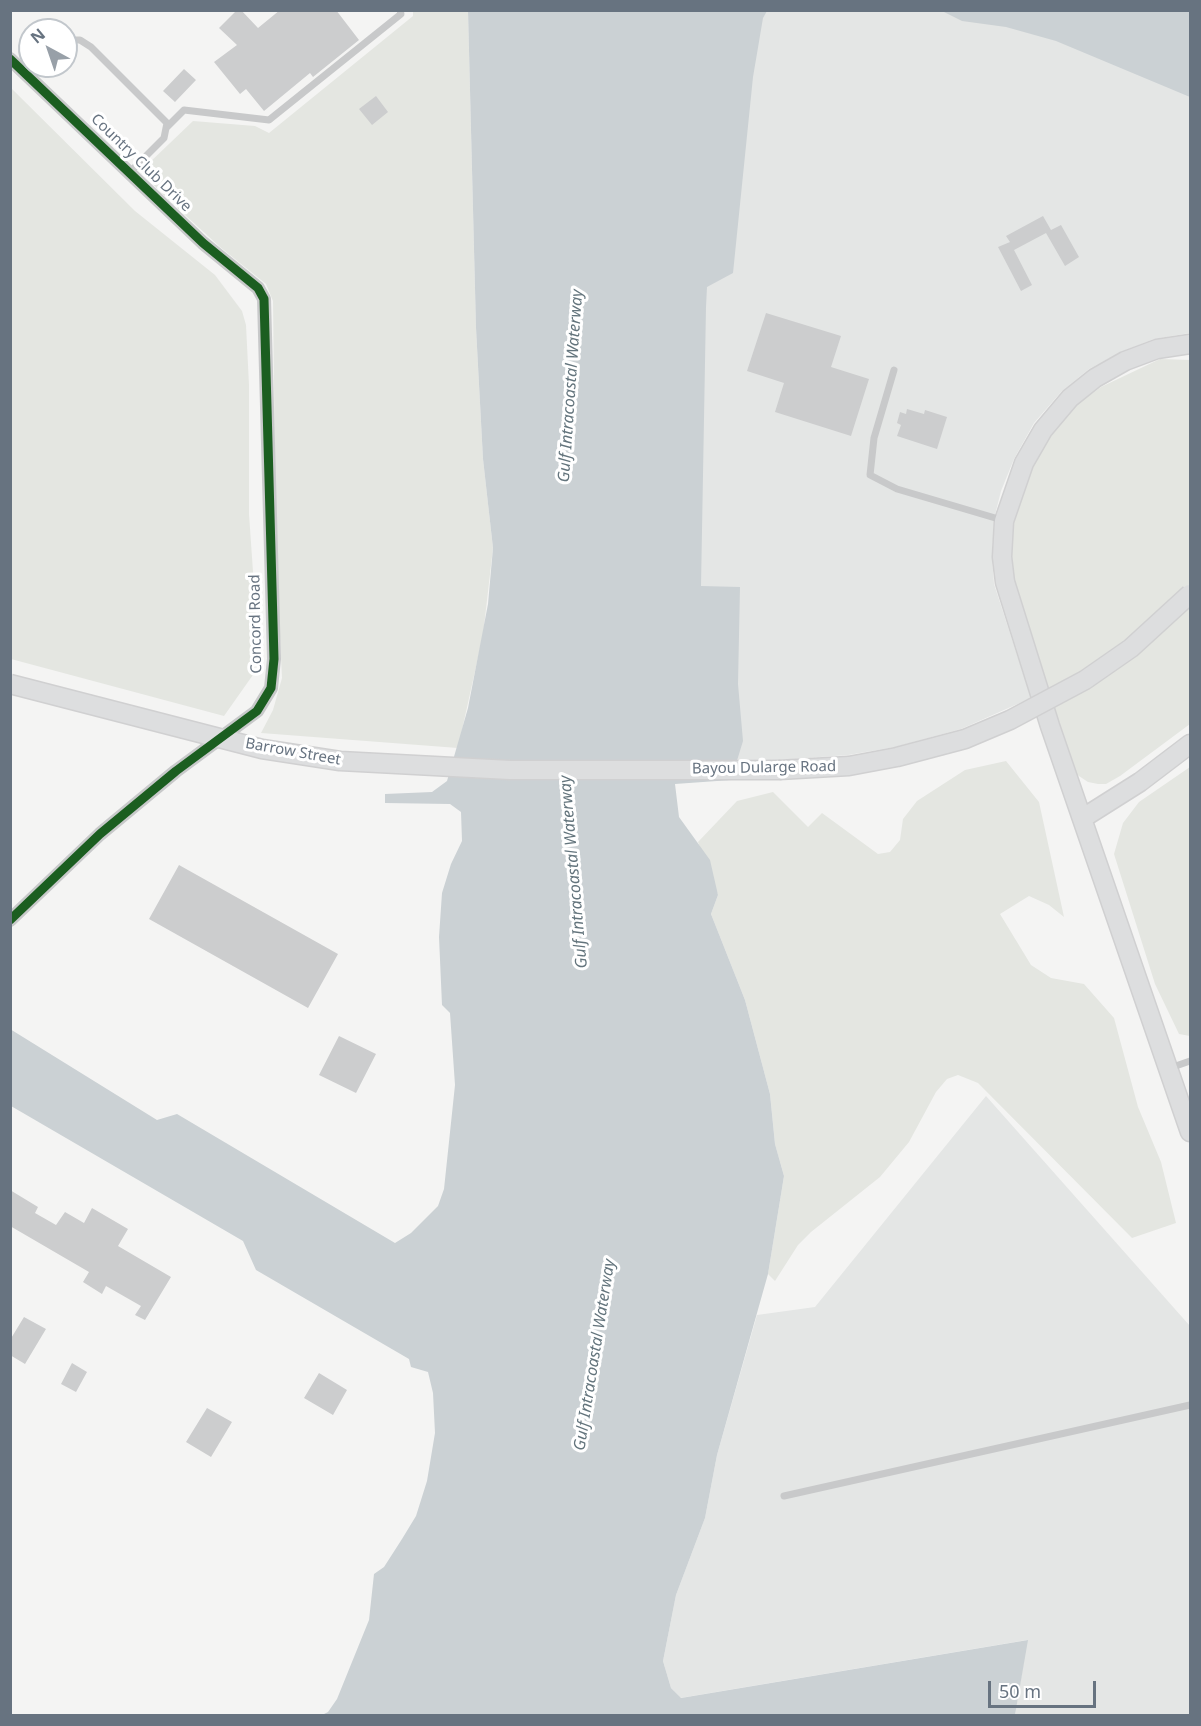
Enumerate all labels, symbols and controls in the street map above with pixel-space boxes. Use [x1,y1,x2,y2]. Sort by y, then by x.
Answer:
north arrow [18,18,78,78]
text: N [26,23,50,48]
street label: Country Club Drive [87,110,195,216]
water label: Gulf Intracoastal Waterway [555,289,587,483]
street label: Concord Road [246,574,266,674]
street label: Barrow Street [244,735,342,769]
street label: Bayou Dularge Road [692,758,836,778]
water label: Gulf Intracoastal Waterway [556,775,592,969]
water label: Gulf Intracoastal Waterway [570,1258,620,1452]
scale bar [991,1669,1099,1707]
text: 50 m [999,1679,1041,1703]

